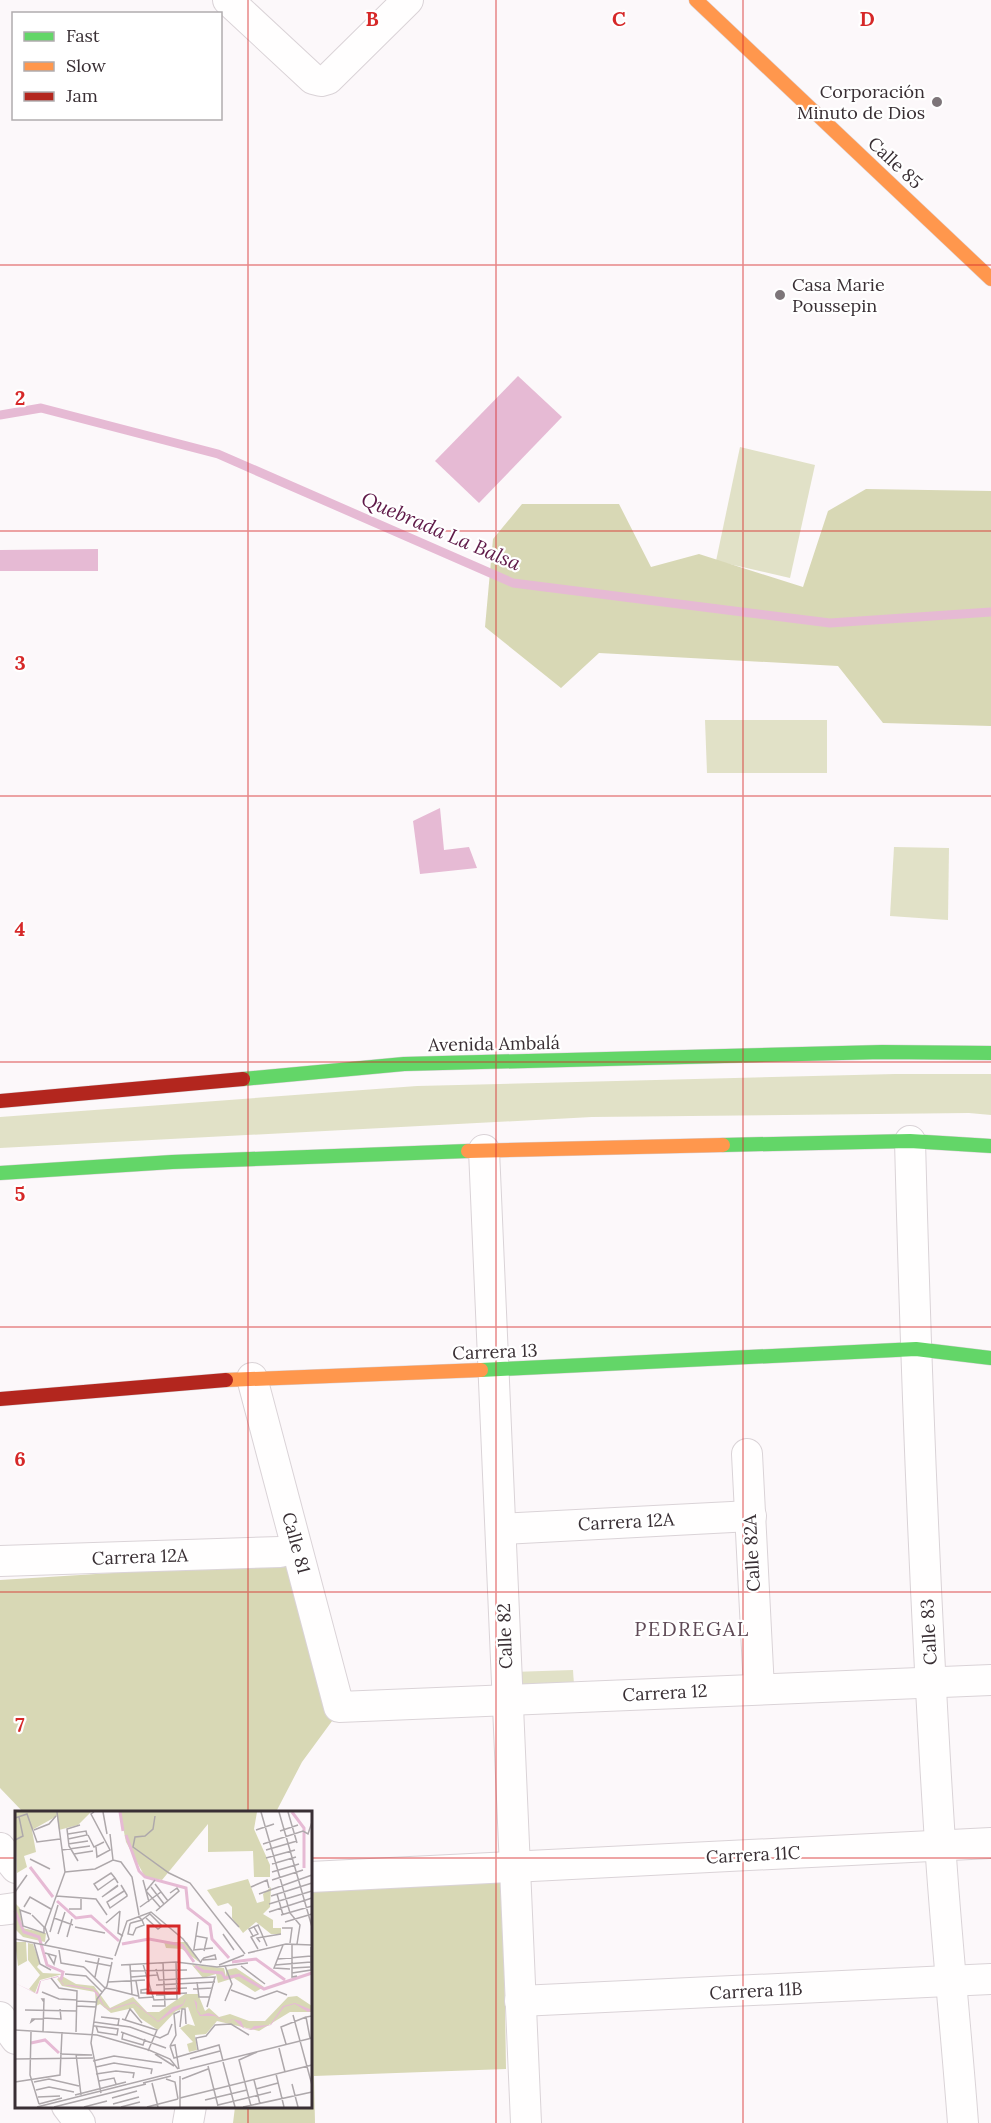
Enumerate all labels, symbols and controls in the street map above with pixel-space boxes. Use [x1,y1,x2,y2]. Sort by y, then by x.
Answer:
text: B [365,6,379,31]
text: C [612,6,626,31]
text: D [859,6,875,31]
legend [12,12,222,120]
text: Fast [66,24,100,47]
text: Slow [66,54,106,77]
place label: Corporación Minuto de Dios [797,80,925,124]
text: Jam [65,84,98,107]
marker: Corporación Minuto de Dios [930,95,944,109]
street label: Calle 85 [863,132,927,194]
place label: Casa Marie Poussepin [792,273,885,317]
marker: Casa Marie Poussepin [773,288,787,302]
text: 2 [15,385,25,410]
water label: Quebrada La Balsa [358,486,525,575]
text: 3 [14,650,26,675]
text: 4 [15,916,26,941]
street label: Avenida Ambalá [427,1031,560,1056]
text: 5 [15,1181,26,1206]
street label: Carrera 13 [452,1339,538,1364]
text: 6 [14,1446,26,1471]
street label: Carrera 12A [577,1507,675,1536]
street label: Calle 81 [277,1510,316,1576]
street label: Calle 82A [738,1513,765,1592]
street label: Carrera 12A [91,1543,189,1570]
street label: Calle 83 [915,1598,942,1666]
street label: Calle 82 [492,1603,517,1669]
district label: PEDREGAL [634,1616,750,1641]
street label: Carrera 12 [622,1679,708,1706]
text: 7 [15,1712,25,1737]
inset map [15,1811,312,2108]
street label: Carrera 11C [705,1841,801,1868]
street label: Carrera 11B [709,1977,803,2004]

